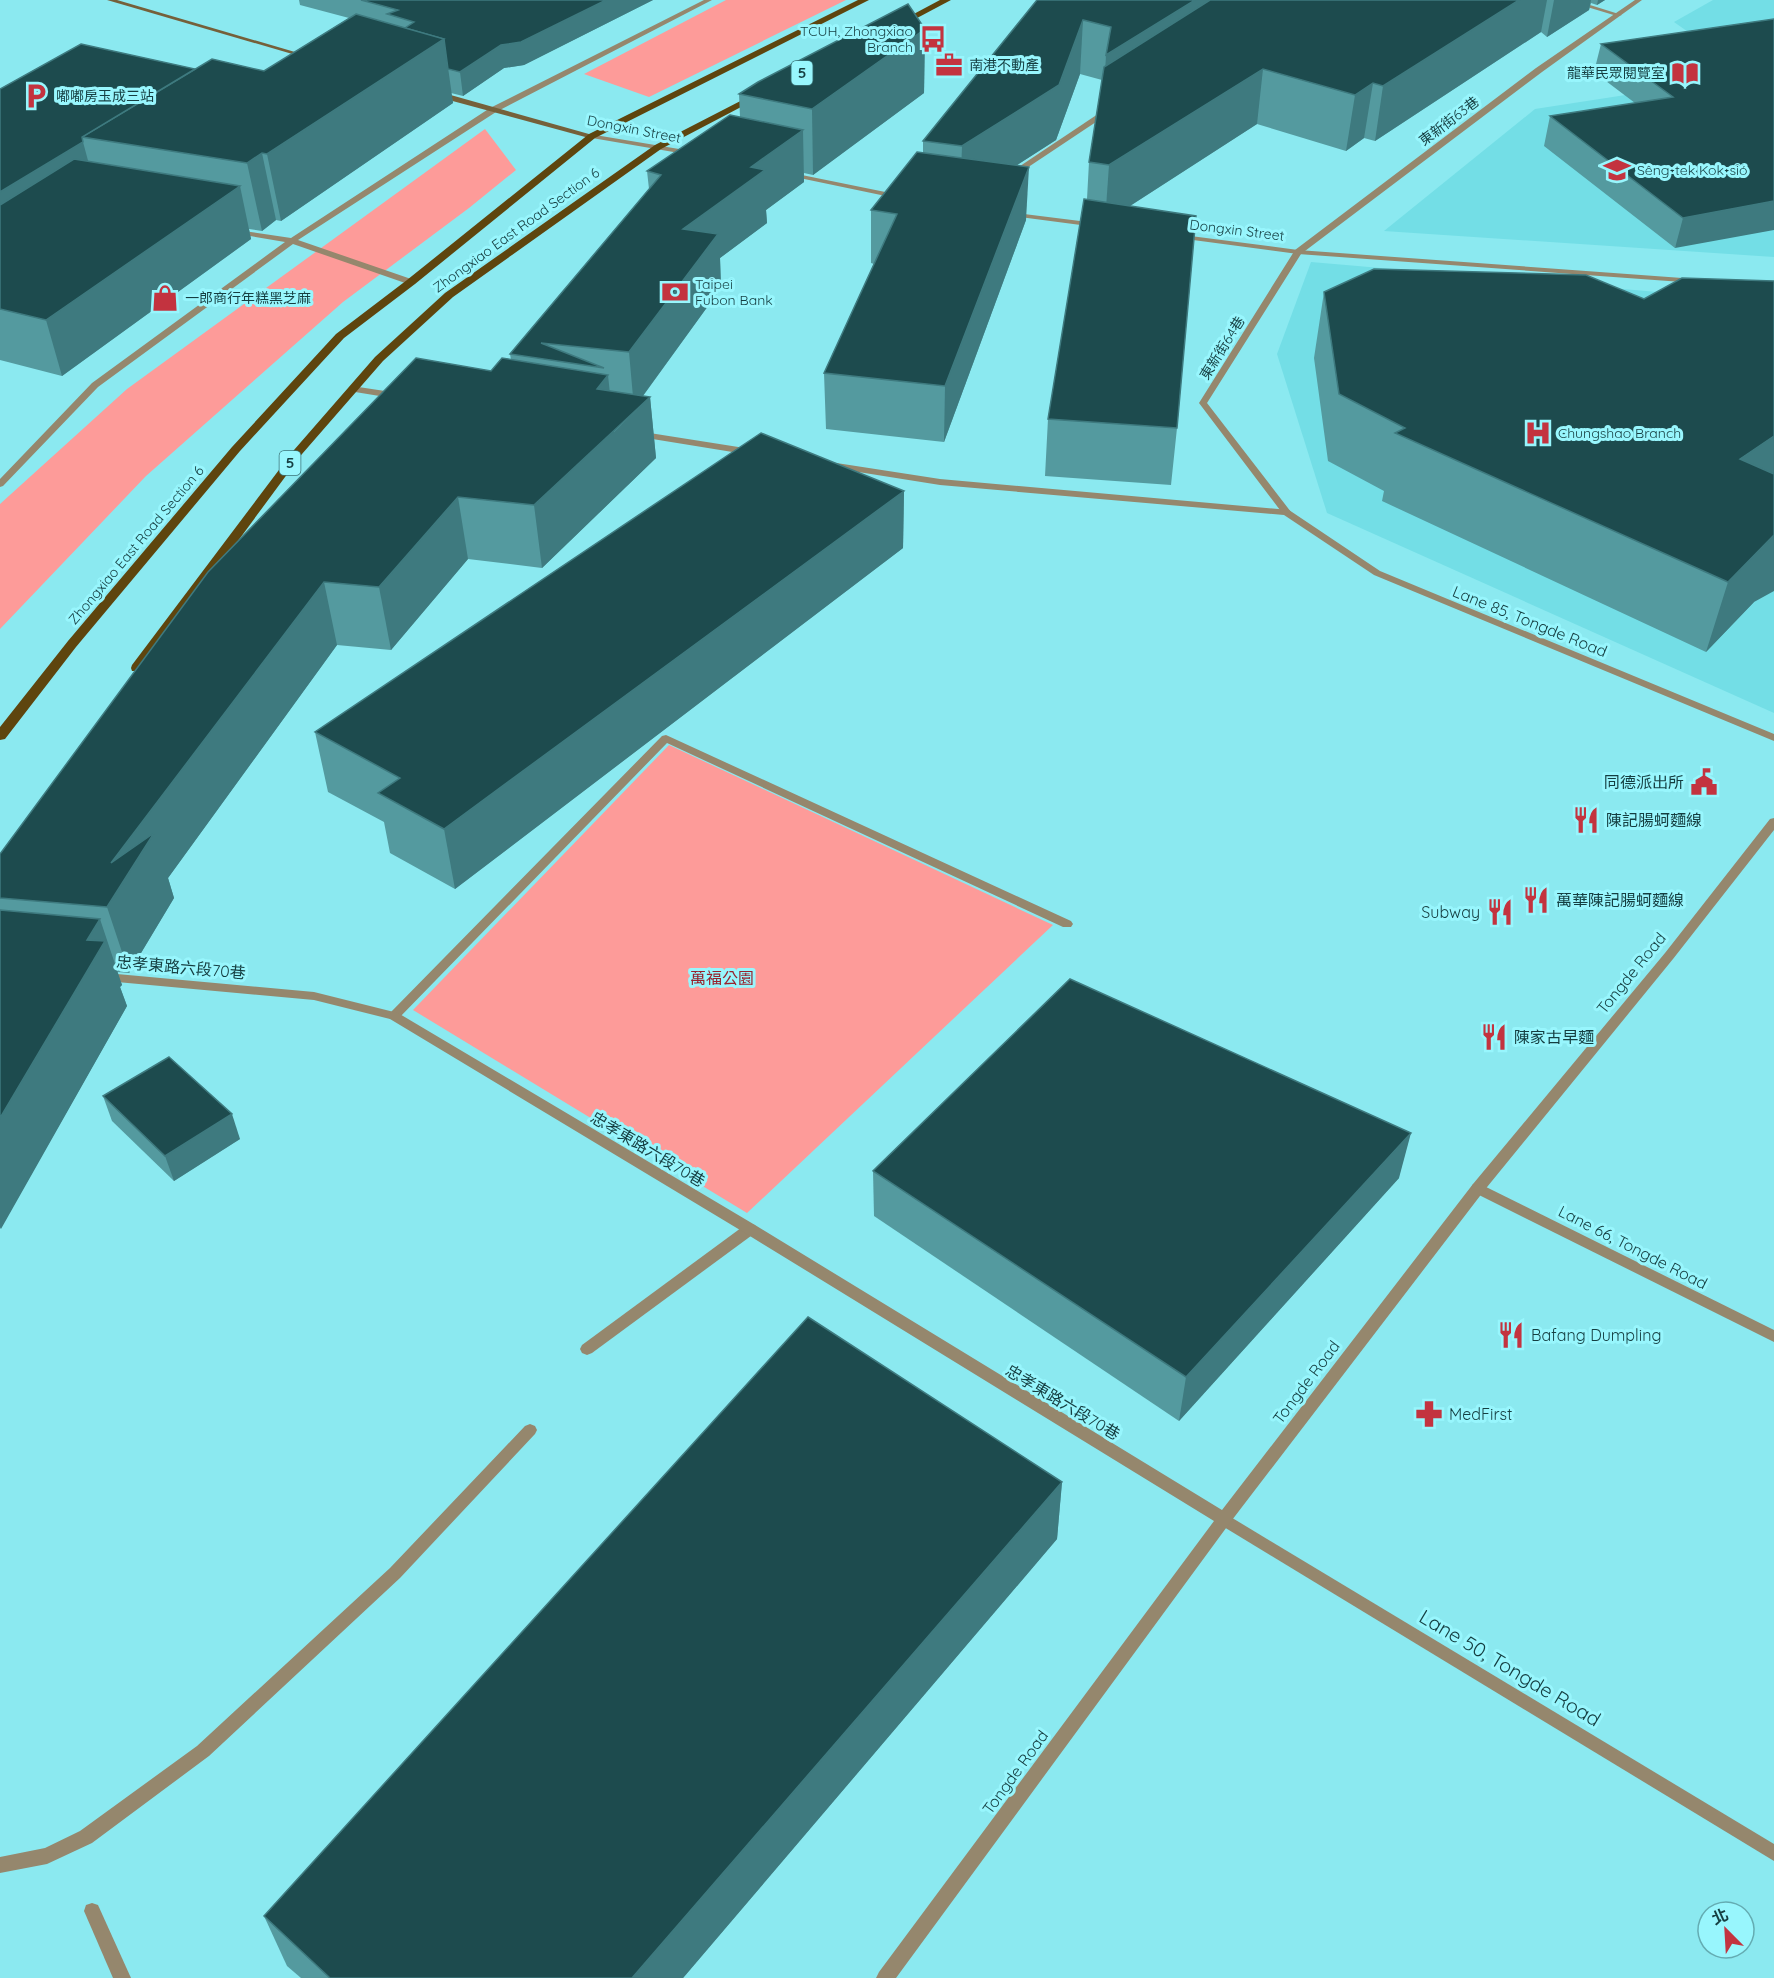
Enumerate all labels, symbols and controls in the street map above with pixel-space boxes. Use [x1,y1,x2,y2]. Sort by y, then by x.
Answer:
place label: TCUH, Zhongxiao Branch [800,22,913,56]
bus stop icon: TCUH, Zhongxiao Branch [918,24,948,54]
office icon: 南港不動產 [934,50,964,80]
place label: 南港不動產 [969,56,1039,74]
library icon: 龍華民眾閱覽室 [1670,58,1700,88]
road number: 5 [792,61,812,85]
place label: 龍華民眾閱覽室 [1567,64,1665,82]
parking icon: 嘟嘟房玉成三站 [21,81,51,111]
place label: 嘟嘟房玉成三站 [56,87,154,105]
street label: 東新街63巷 [1415,92,1483,150]
street label: Dongxin Street [585,111,683,147]
school or university icon: Sêng-tek Kok-sió [1602,155,1632,185]
place label: Sêng-tek Kok-sió [1637,161,1748,179]
street label: Zhongxiao East Road Section 6 [429,163,603,297]
street label: Dongxin Street [1189,215,1286,245]
place label: Taipei Fubon Bank [695,275,773,309]
bank icon: Taipei Fubon Bank [660,277,690,307]
shop icon: 一郎商行年糕黑芝麻 [150,283,180,313]
place label: 一郎商行年糕黑芝麻 [185,289,311,307]
street label: 東新街64巷 [1196,313,1248,383]
hospital icon: Chungshao Branch [1523,418,1553,448]
place label: Chungshao Branch [1558,424,1681,442]
road number: 5 [280,451,300,475]
street label: Zhongxiao East Road Section 6 [64,462,208,628]
street label: Lane 85, Tongde Road [1450,581,1610,661]
public building icon: 同德派出所 [1689,767,1719,797]
place label: 同德派出所 [1604,772,1684,792]
restaurant icon: 陳記腸蚵麵線 [1571,805,1601,835]
place label: 陳記腸蚵麵線 [1606,810,1702,830]
restaurant icon: 萬華陳記腸蚵麵線 [1521,885,1551,915]
place label: 萬華陳記腸蚵麵線 [1556,890,1684,910]
restaurant icon: Subway [1485,897,1515,927]
place label: Subway [1421,902,1480,922]
street label: Tongde Road [1592,928,1670,1018]
street label: 忠孝東路六段70巷 [116,951,246,983]
park label: 萬福公園 [690,968,754,988]
restaurant icon: 陳家古早麵 [1479,1022,1509,1052]
place label: 陳家古早麵 [1514,1027,1594,1047]
street label: 忠孝東路六段70巷 [587,1107,709,1191]
street label: Lane 66, Tongde Road [1555,1201,1711,1293]
restaurant icon: Bafang Dumpling [1496,1320,1526,1350]
place label: Bafang Dumpling [1531,1325,1661,1345]
street label: Tongde Road [1268,1336,1344,1428]
street label: 忠孝東路六段70巷 [1002,1360,1124,1444]
pharmacy icon: MedFirst [1414,1399,1444,1429]
place label: MedFirst [1449,1404,1513,1424]
street label: Lane 50, Tongde Road [1415,1604,1605,1732]
street label: Tongde Road [978,1726,1052,1818]
north arrow [1696,1900,1756,1960]
text: 北 [1709,1904,1731,1929]

